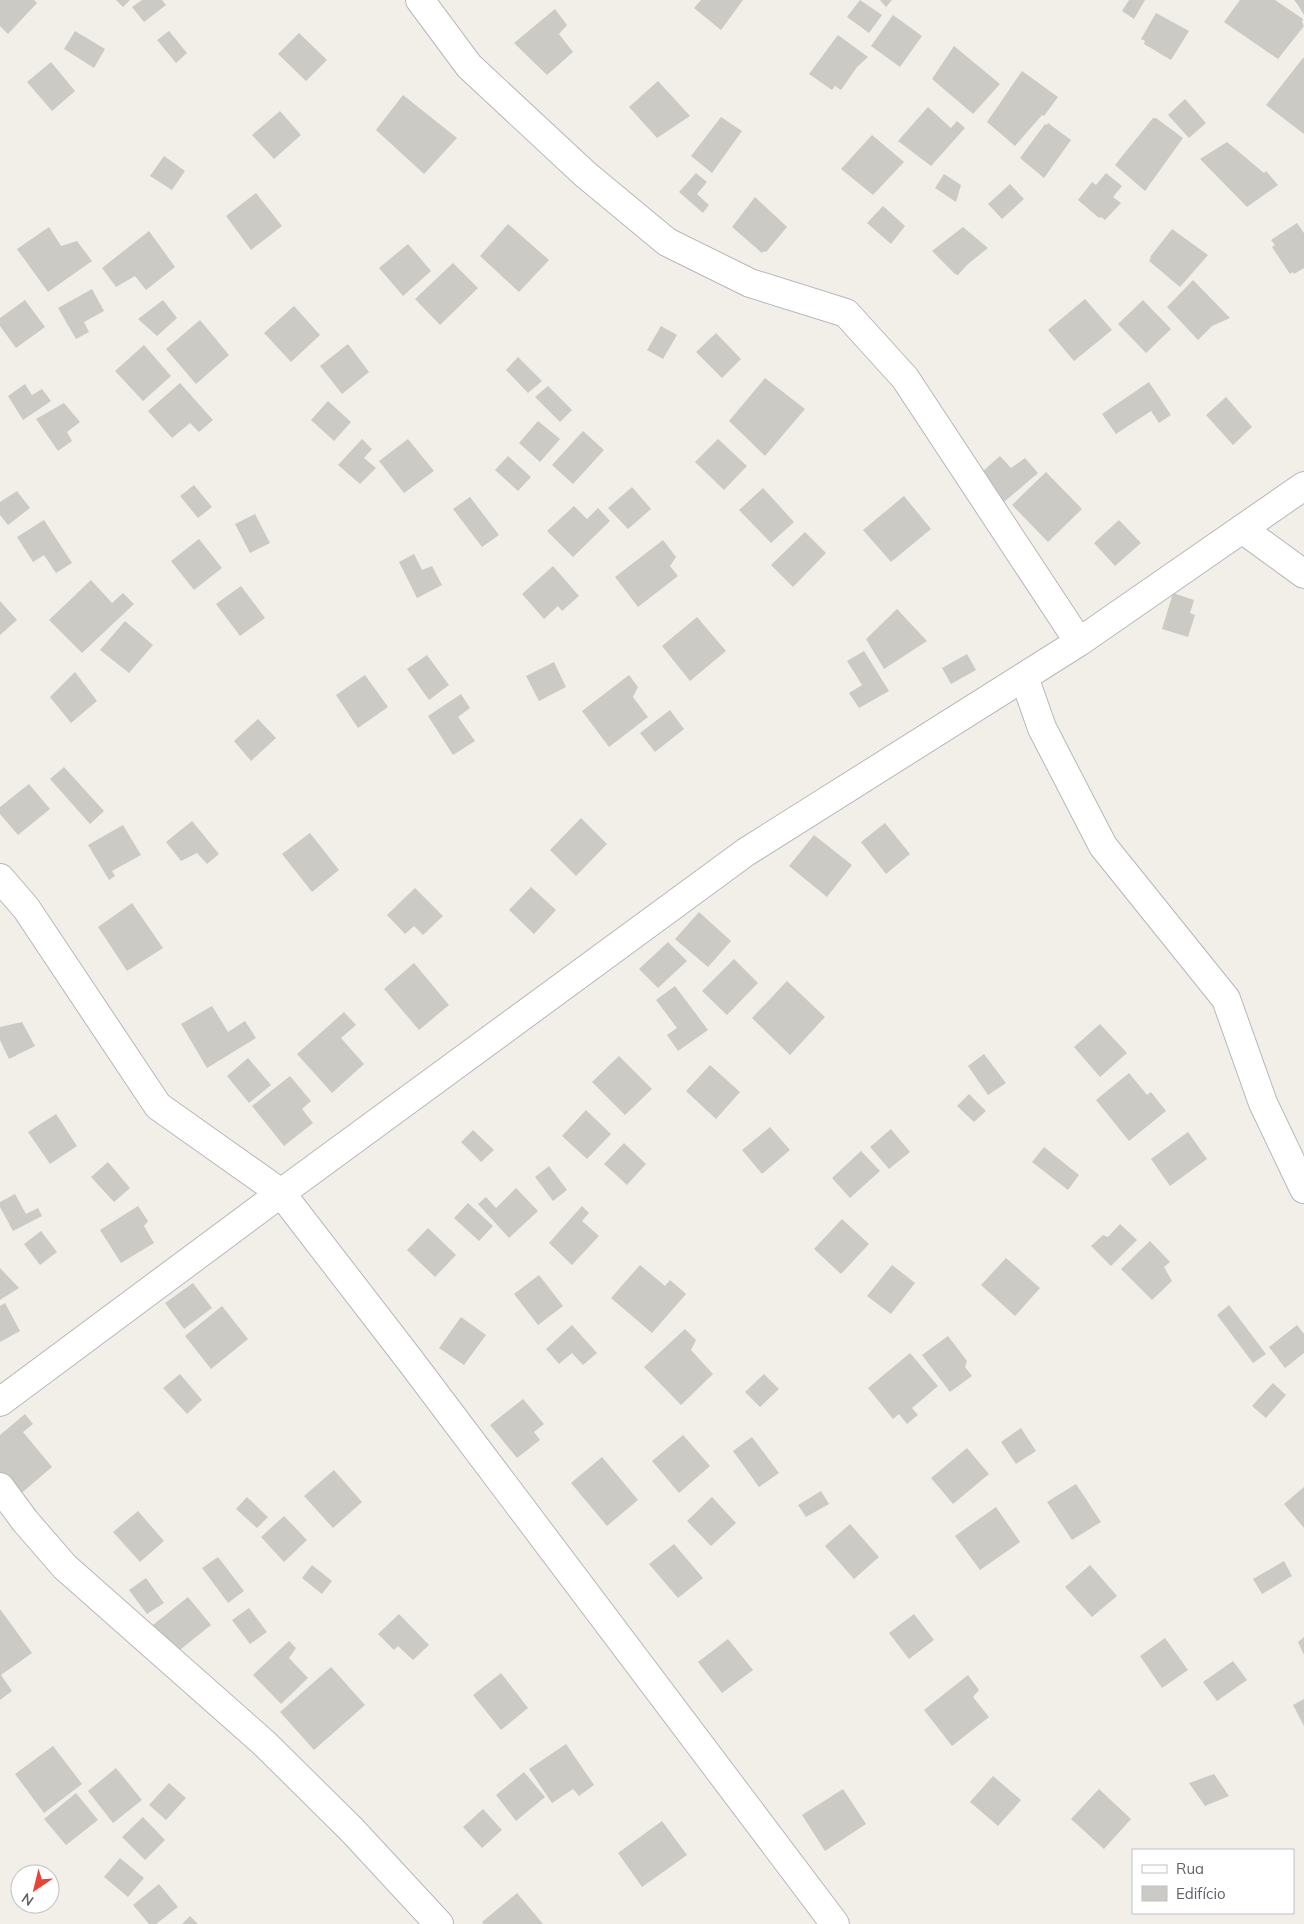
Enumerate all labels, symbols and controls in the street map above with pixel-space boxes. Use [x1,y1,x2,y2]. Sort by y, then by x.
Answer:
legend [1132,1849,1294,1914]
text: Rua [1176,1859,1204,1878]
north arrow [10,1864,60,1914]
text: Edifício [1176,1884,1226,1903]
text: N [18,1889,37,1910]

